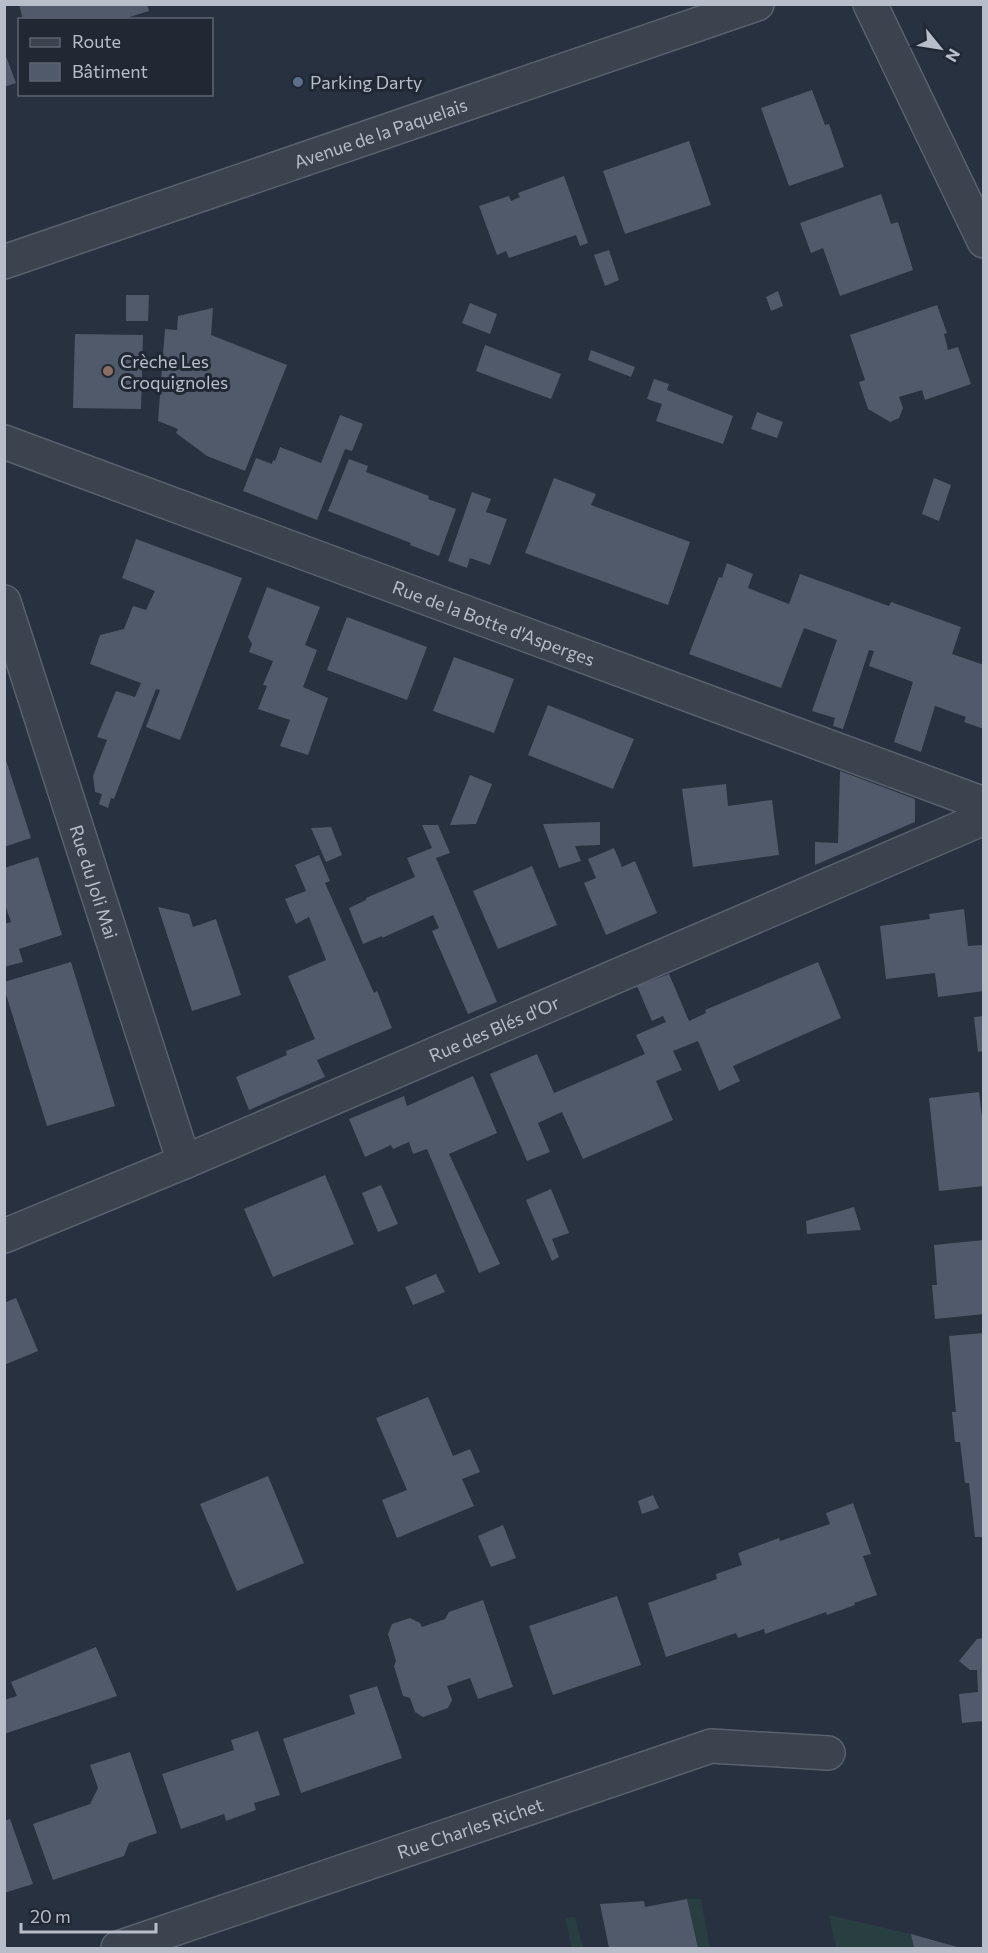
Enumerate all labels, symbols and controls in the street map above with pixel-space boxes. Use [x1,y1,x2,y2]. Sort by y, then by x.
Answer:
legend [18,18,213,96]
north arrow [910,18,970,78]
text: Route [72,30,121,52]
text: N [942,46,965,66]
text: Bâtiment [72,60,148,82]
place label: Parking Darty [310,71,422,93]
marker: Parking Darty [291,75,305,89]
street label: Avenue de la Paquelais [291,93,470,173]
place label: Crèche Les Croquignoles [120,350,228,393]
marker: Crèche Les Croquignoles [101,364,115,378]
street label: Rue de la Botte d'Asperges [390,575,598,670]
street label: Rue du Joli Mai [65,822,123,942]
street label: Rue des Blés d'Or [425,991,563,1066]
street label: Rue Charles Richet [394,1793,546,1863]
scale bar [21,1896,156,1934]
text: 20 m [30,1905,71,1927]

